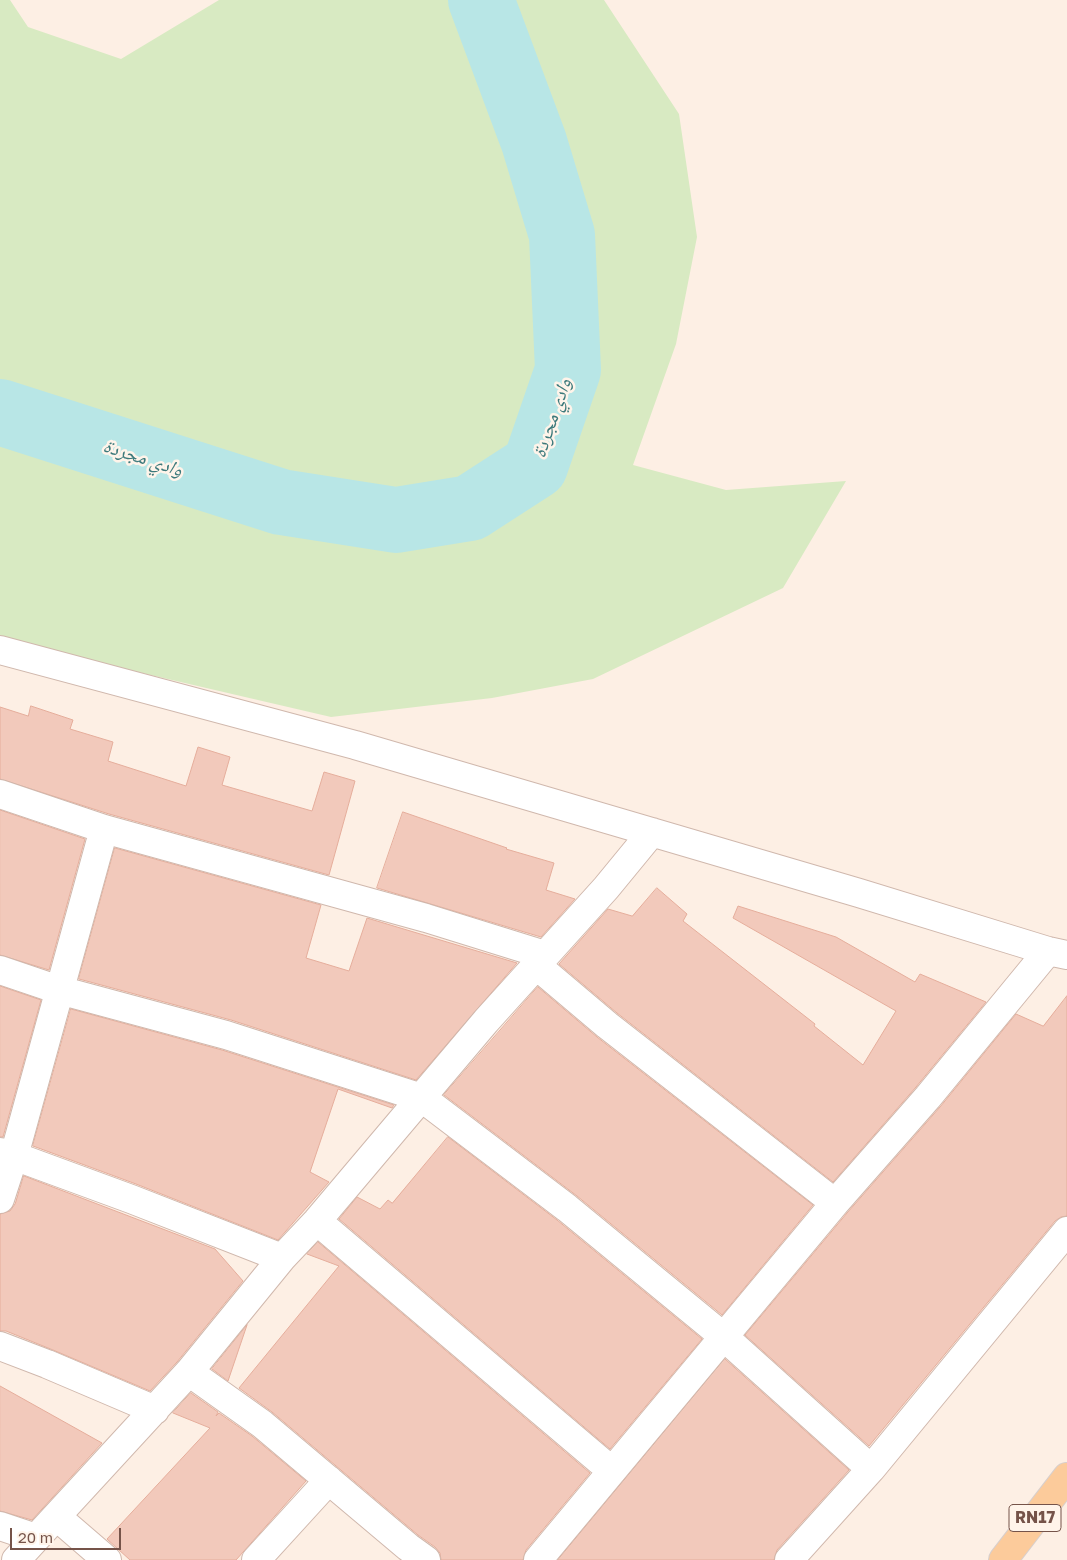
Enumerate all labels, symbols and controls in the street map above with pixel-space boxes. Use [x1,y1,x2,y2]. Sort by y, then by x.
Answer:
water label: وادي مجردة [528,375,576,461]
water label: وادي مجردة [100,434,186,482]
road number: RN17 [1009,1505,1061,1532]
scale bar [12,1518,124,1550]
text: 20 m [18,1528,53,1546]

